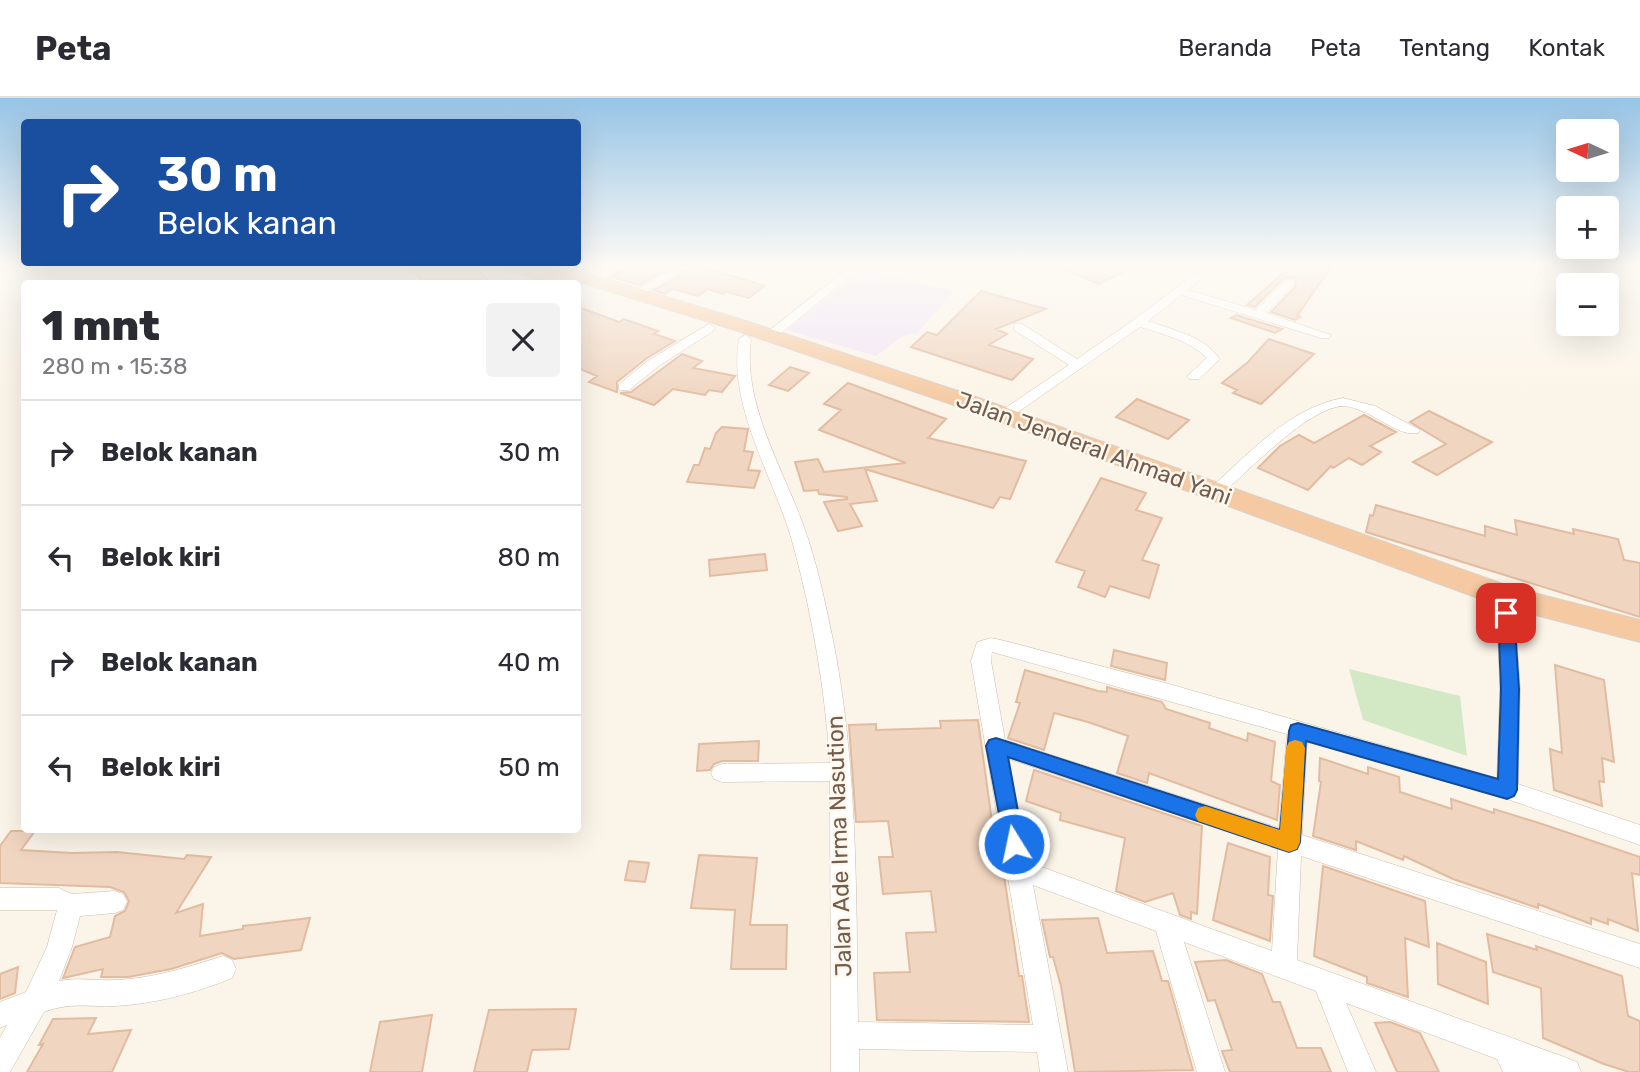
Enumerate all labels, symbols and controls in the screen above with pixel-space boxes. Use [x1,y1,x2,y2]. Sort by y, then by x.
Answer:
text: Peta [35,29,112,68]
text: Beranda [1178,34,1272,62]
text: Peta [1310,34,1361,62]
text: Tentang [1399,34,1490,62]
text: Kontak [1528,34,1605,62]
north arrow [1556,119,1619,182]
map controls [1556,119,1619,336]
text: 30 m [157,145,278,203]
icon: right [42,147,133,238]
button: + [1556,196,1619,259]
text: Belok kanan [157,204,337,242]
button: − [1556,273,1619,336]
text: 1 mnt [42,301,160,351]
button: close [486,303,560,377]
text: 280 m · 15:38 [42,352,188,380]
street label: Jalan Jenderal Ahmad Yani [953,385,1235,511]
icon: right [42,434,80,472]
text: Belok kanan [101,437,258,468]
text: 30 m [498,437,560,468]
icon: left [42,539,80,577]
text: Belok kiri [101,542,221,573]
text: 80 m [497,542,560,573]
pin [1476,583,1536,643]
icon: arrive [1487,594,1525,632]
icon: right [42,644,80,682]
text: Belok kanan [101,647,258,678]
text: 40 m [498,647,560,678]
street label: Jalan Ade Irma Nasution [820,715,858,977]
icon: left [42,749,80,787]
text: Belok kiri [101,752,221,783]
text: 50 m [499,752,560,783]
position arrow [977,807,1051,881]

